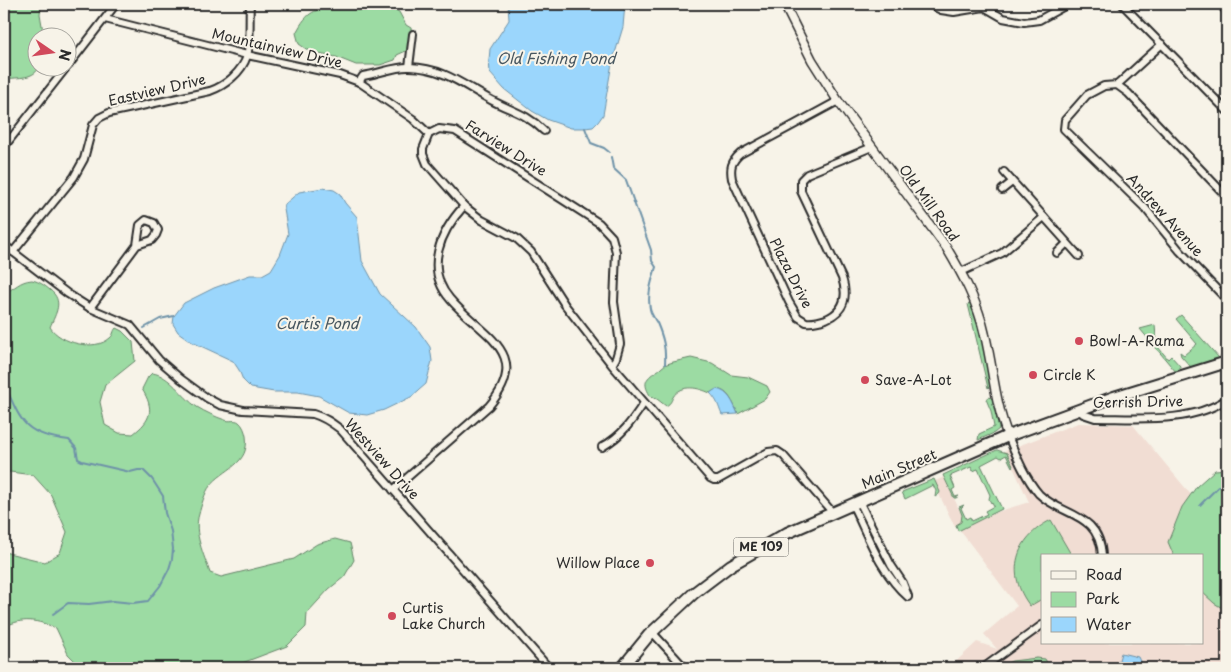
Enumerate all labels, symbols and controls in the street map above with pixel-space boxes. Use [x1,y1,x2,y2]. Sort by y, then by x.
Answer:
street label: Mountainview Drive [210,22,344,73]
north arrow [28,28,78,78]
water label: Old Fishing Pond [497,46,618,69]
text: N [54,47,77,63]
street label: Eastview Drive [106,68,208,111]
street label: Farview Drive [462,114,551,181]
street label: Old Mill Road [894,160,965,246]
street label: Andrew Avenue [1122,168,1209,261]
street label: Plaza Drive [765,234,818,312]
water label: Curtis Pond [275,311,361,334]
place label: Bowl-A-Rama [1089,330,1185,351]
marker: Bowl-A-Rama [1073,335,1085,347]
place label: Circle K [1043,364,1096,385]
place label: Save-A-Lot [875,369,952,390]
marker: Circle K [1027,369,1039,381]
marker: Save-A-Lot [859,374,871,386]
street label: Gerrish Drive [1093,390,1183,413]
street label: Westview Drive [340,413,425,504]
street label: Main Street [858,443,940,494]
road number: ME 109 [734,538,788,556]
place label: Willow Place [556,552,640,573]
legend [1041,554,1204,644]
marker: Willow Place [644,557,656,569]
text: Road [1086,562,1122,585]
text: Park [1086,586,1120,609]
place label: Curtis Lake Church [402,597,486,634]
marker: Curtis Lake Church [386,610,398,622]
text: Water [1086,612,1131,635]

